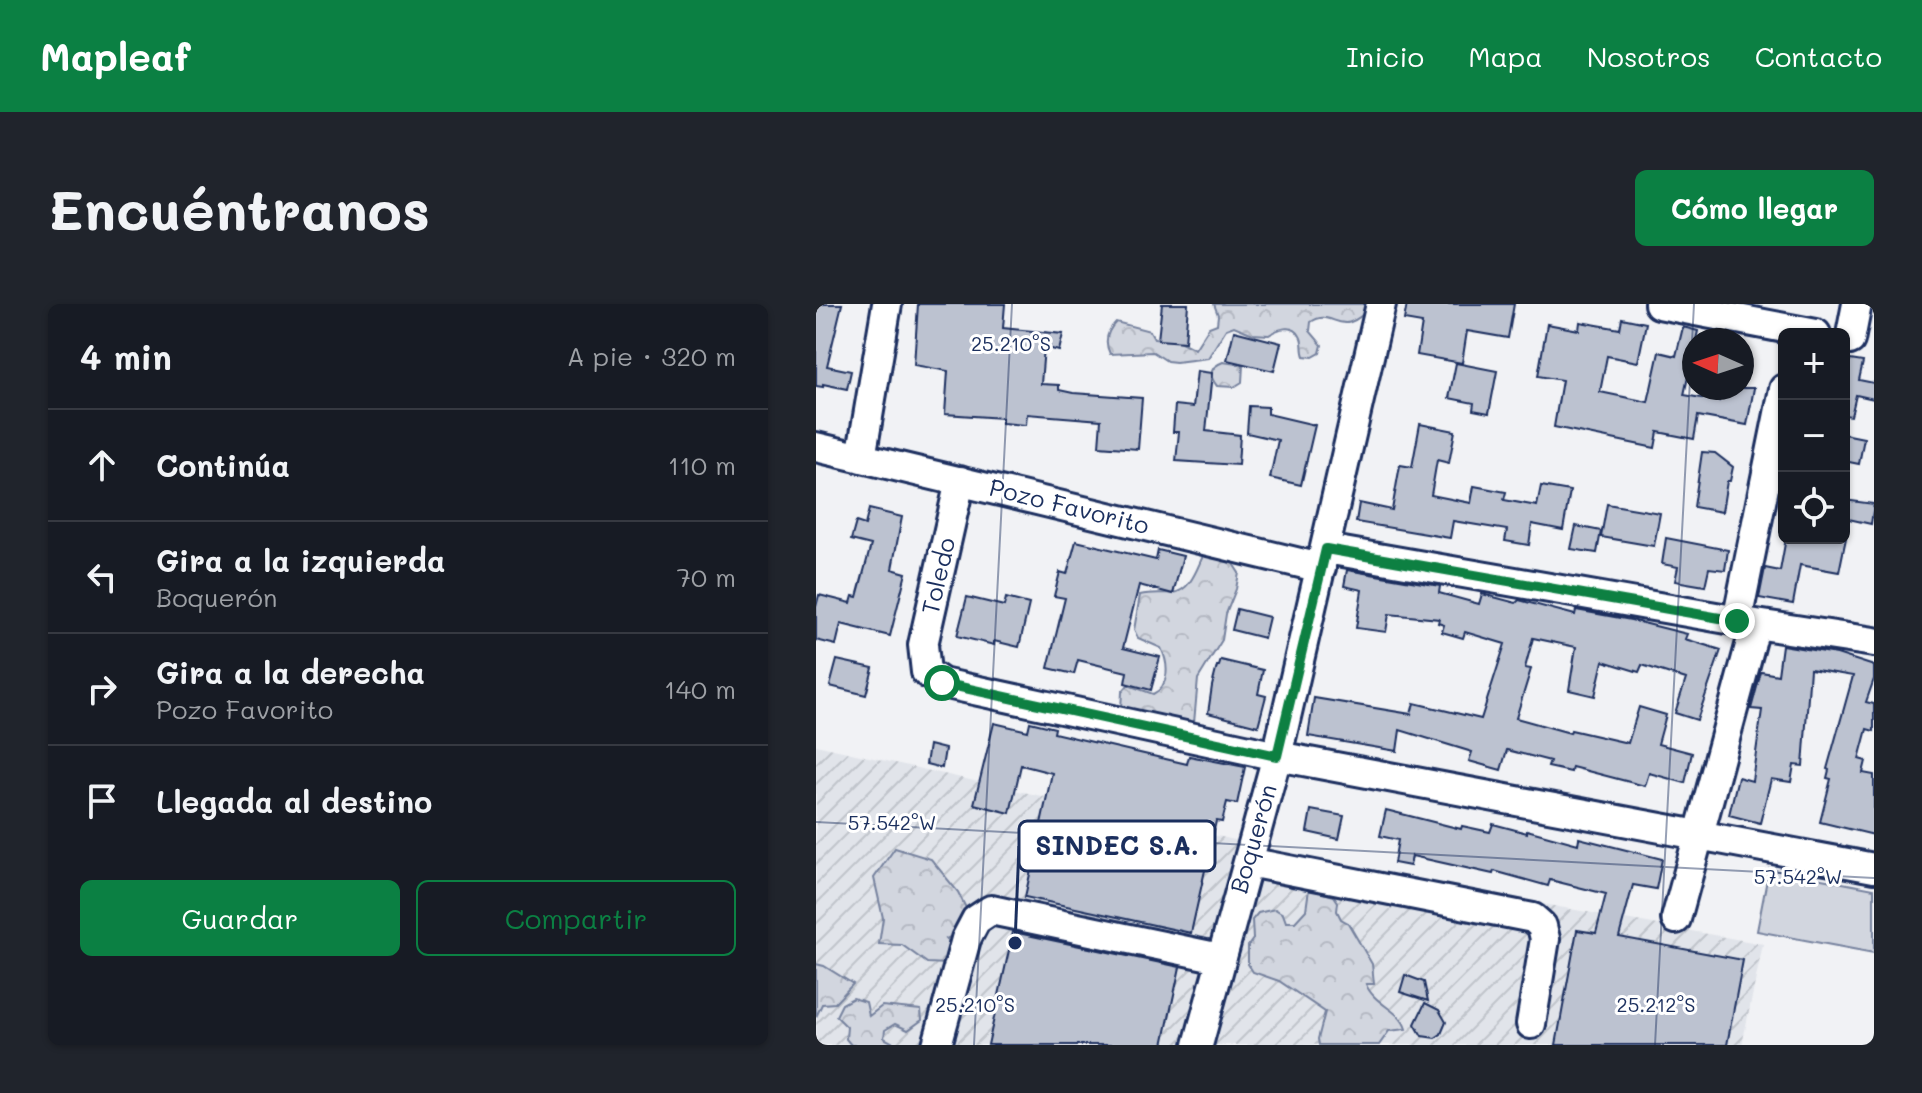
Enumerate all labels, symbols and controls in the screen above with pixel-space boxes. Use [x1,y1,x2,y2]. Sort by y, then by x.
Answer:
text: Mapleaf [40,31,191,81]
text: Inicio [1346,38,1424,74]
text: Mapa [1468,38,1543,74]
text: Nosotros [1587,38,1711,74]
text: Contacto [1755,38,1882,74]
button: Cómo llegar [1635,170,1874,246]
text: Encuéntranos [48,172,430,245]
north arrow [1682,328,1754,400]
map controls [1778,328,1850,544]
button: + [1778,328,1850,400]
text: 25.210°S [971,330,1051,356]
text: 4 min [80,334,172,379]
text: A pie · 320 m [567,339,736,373]
button: − [1778,400,1850,472]
icon: ahead [80,443,124,487]
text: Continúa [156,445,290,485]
text: 110 m [668,448,736,482]
street label: Pozo Favorito [986,471,1153,540]
button: locate [1778,472,1850,544]
street label: Toledo [914,534,961,617]
text: Gira a la izquierda [156,540,445,580]
icon: left [80,555,124,599]
text: 70 m [676,560,736,594]
text: Boquerón [156,580,277,614]
route end [1719,603,1755,639]
text: Gira a la derecha [156,652,425,692]
route start [924,665,960,701]
icon: right [80,667,124,711]
text: 140 m [664,672,736,706]
text: Pozo Favorito [156,692,333,726]
icon: arrive [80,779,124,823]
street label: Boquerón [1222,780,1283,897]
text: Llegada al destino [156,781,432,821]
text: 57.542°W [848,809,936,835]
callout: SINDEC S.A. [1019,821,1215,871]
text: SINDEC S.A. [1035,828,1199,862]
text: 57.542°W [1754,863,1842,889]
button: Guardar [80,880,400,956]
button: Compartir [416,880,736,956]
text: 25.210°S [935,991,1015,1017]
text: 25.212°S [1617,991,1695,1017]

